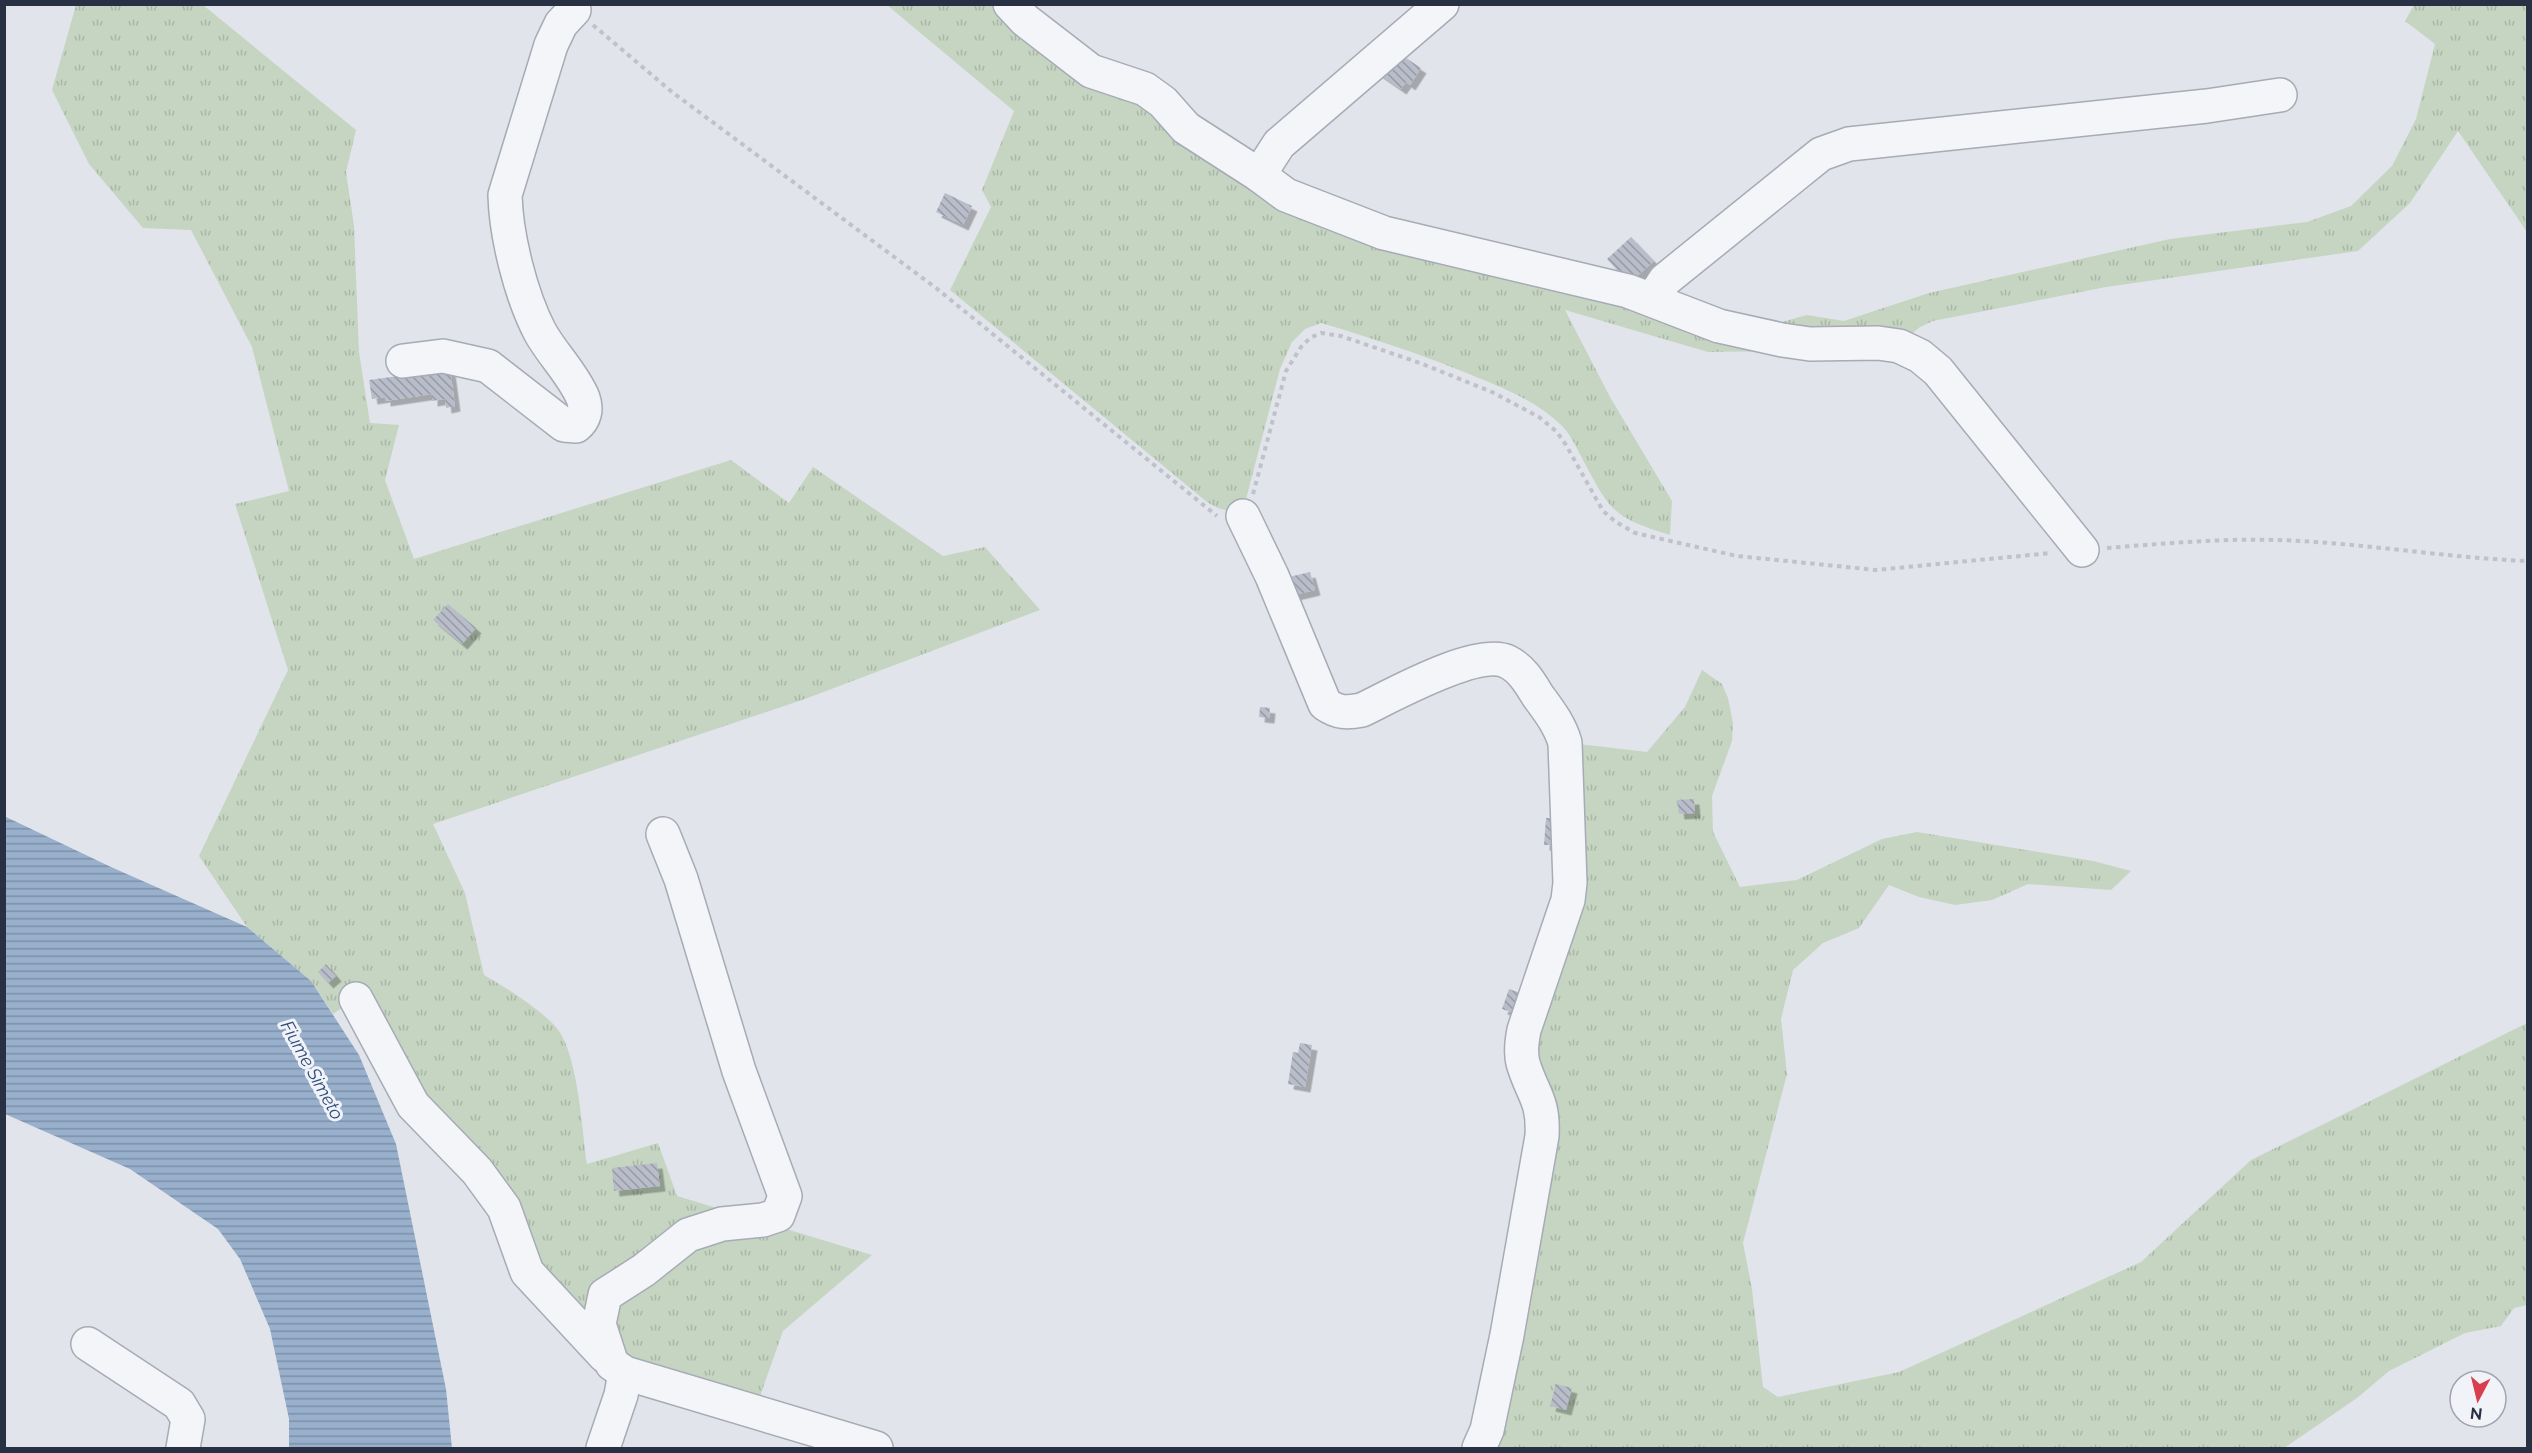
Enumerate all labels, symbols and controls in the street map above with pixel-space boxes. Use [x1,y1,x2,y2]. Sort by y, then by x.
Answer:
water label: Fiume Simeto [277,1017,348,1123]
north arrow [2448,1369,2508,1429]
text: N [2469,1403,2483,1424]

